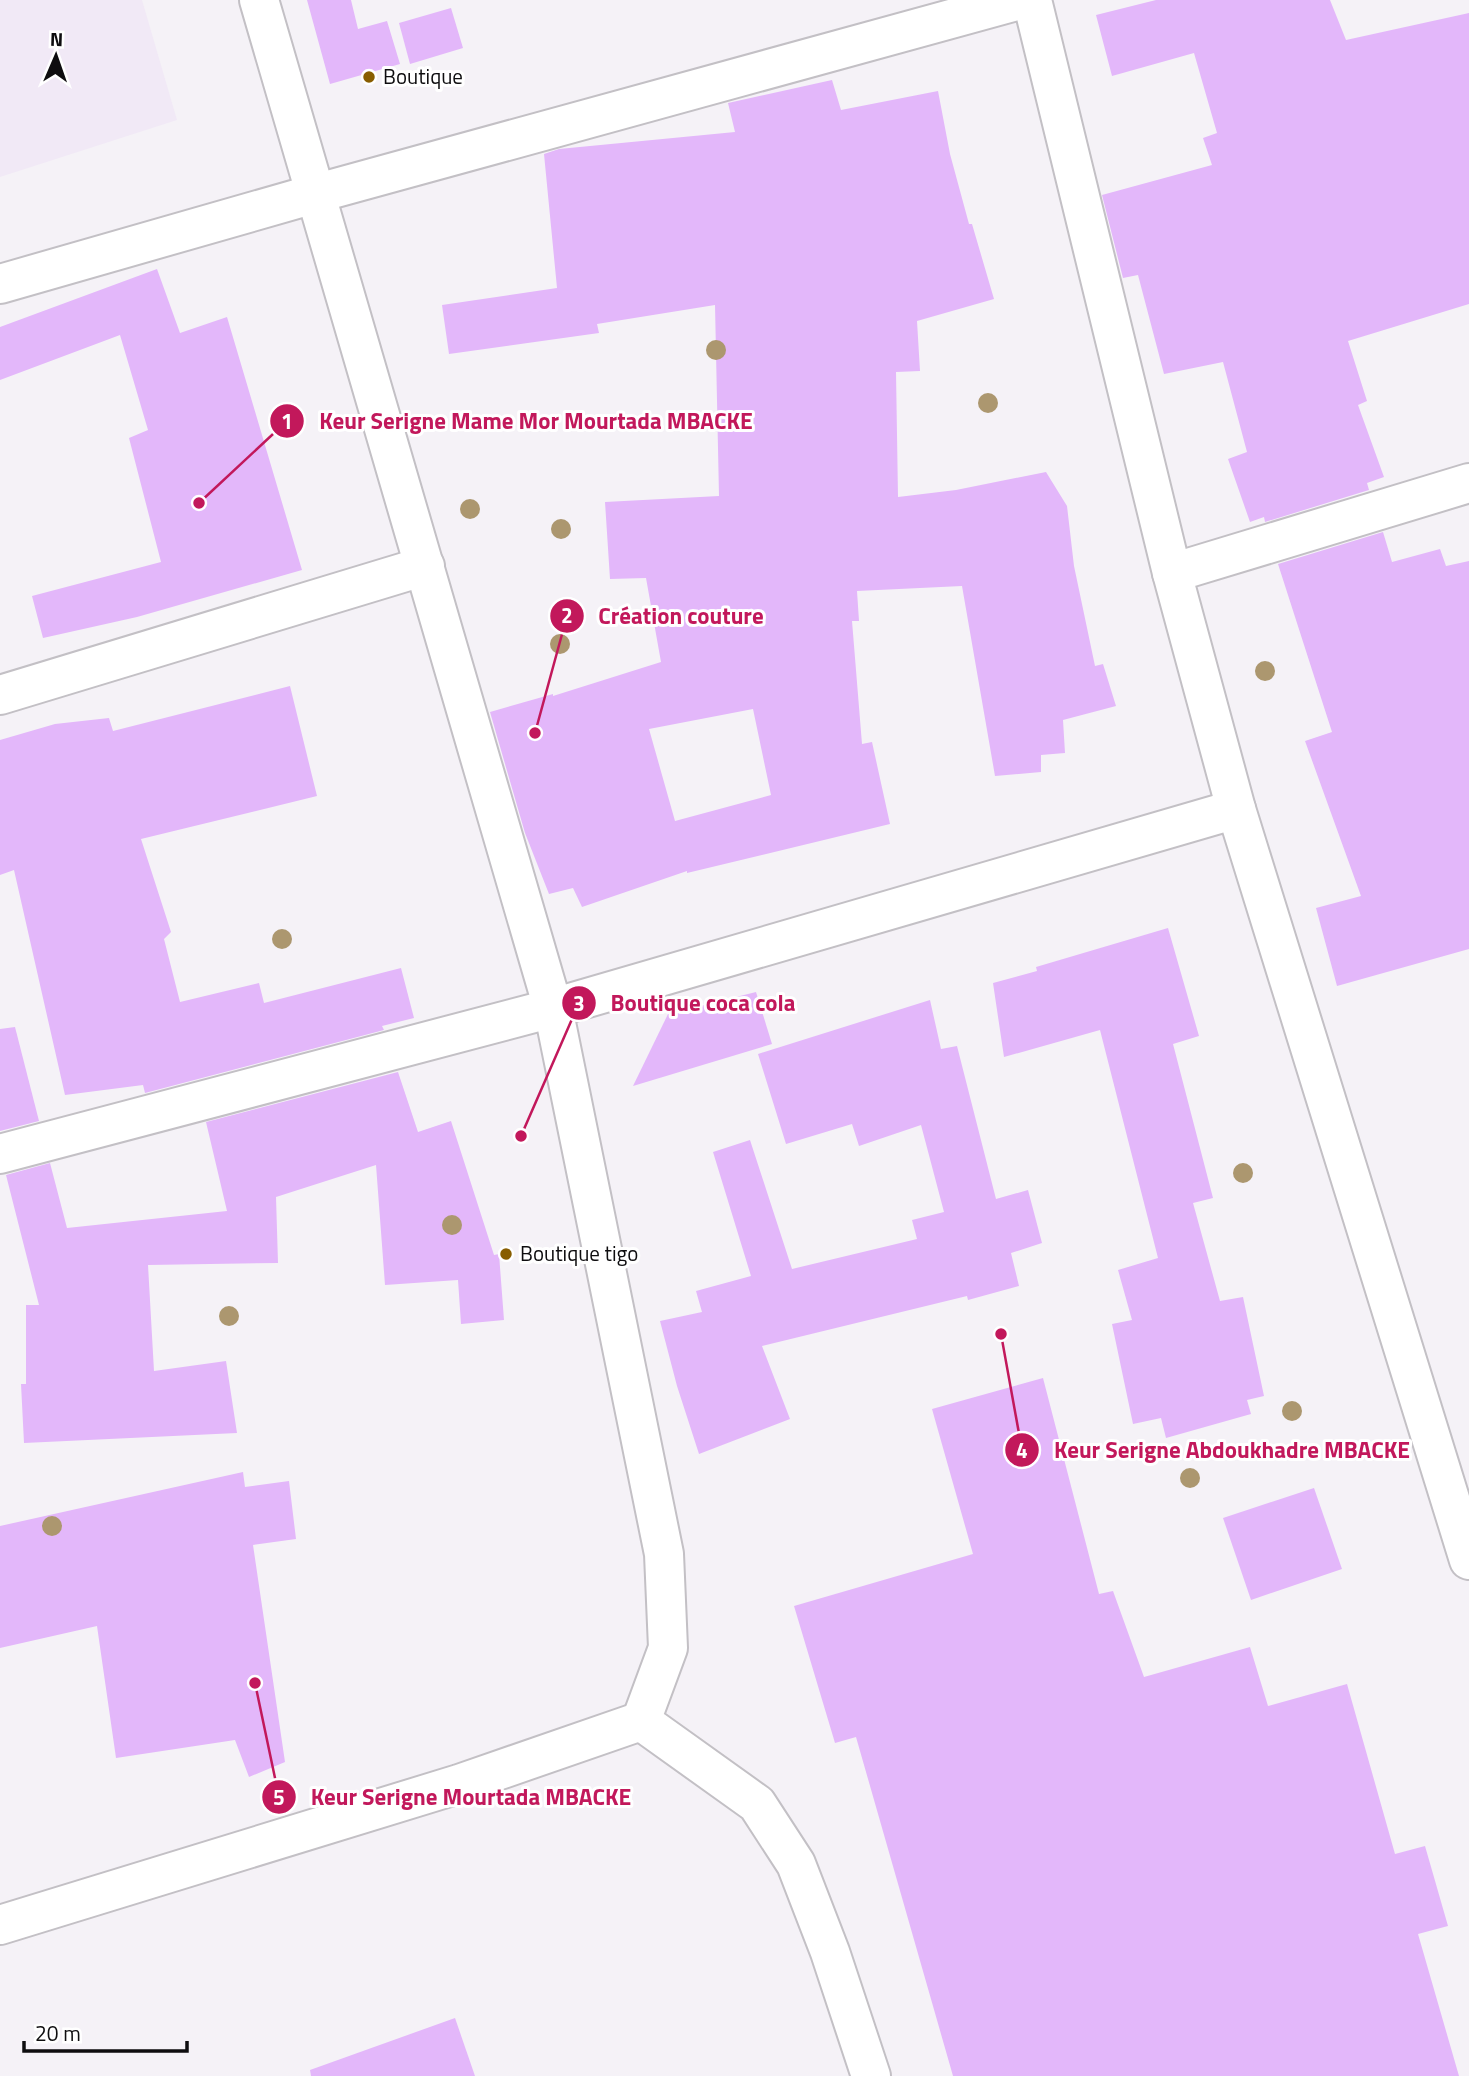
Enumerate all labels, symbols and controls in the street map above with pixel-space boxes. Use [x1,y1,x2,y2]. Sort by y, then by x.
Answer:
north arrow [21,21,91,91]
text: N [50,24,64,53]
place label: Boutique [383,60,463,92]
marker: Boutique [361,69,377,85]
callout: Keur Serigne Mame Mor Mourtada MBACKE [270,399,766,443]
text: Keur Serigne Mame Mor Mourtada MBACKE [319,403,753,438]
text: 1 [281,405,293,437]
callout: Création couture [549,594,778,638]
text: Création couture [598,598,764,633]
text: 2 [561,599,573,631]
callout: Boutique coca cola [562,981,810,1025]
text: Boutique coca cola [610,985,796,1020]
text: 3 [573,987,585,1019]
place label: Boutique tigo [520,1237,638,1269]
marker: Boutique tigo [498,1246,514,1262]
callout: Keur Serigne Abdoukhadre MBACKE [1005,1428,1424,1472]
text: Keur Serigne Abdoukhadre MBACKE [1054,1432,1410,1467]
text: 4 [1016,1434,1028,1466]
callout: Keur Serigne Mourtada MBACKE [262,1775,646,1819]
text: Keur Serigne Mourtada MBACKE [311,1779,631,1814]
text: 5 [273,1781,285,1813]
scale bar [24,2010,187,2054]
text: 20 m [35,2017,81,2049]

